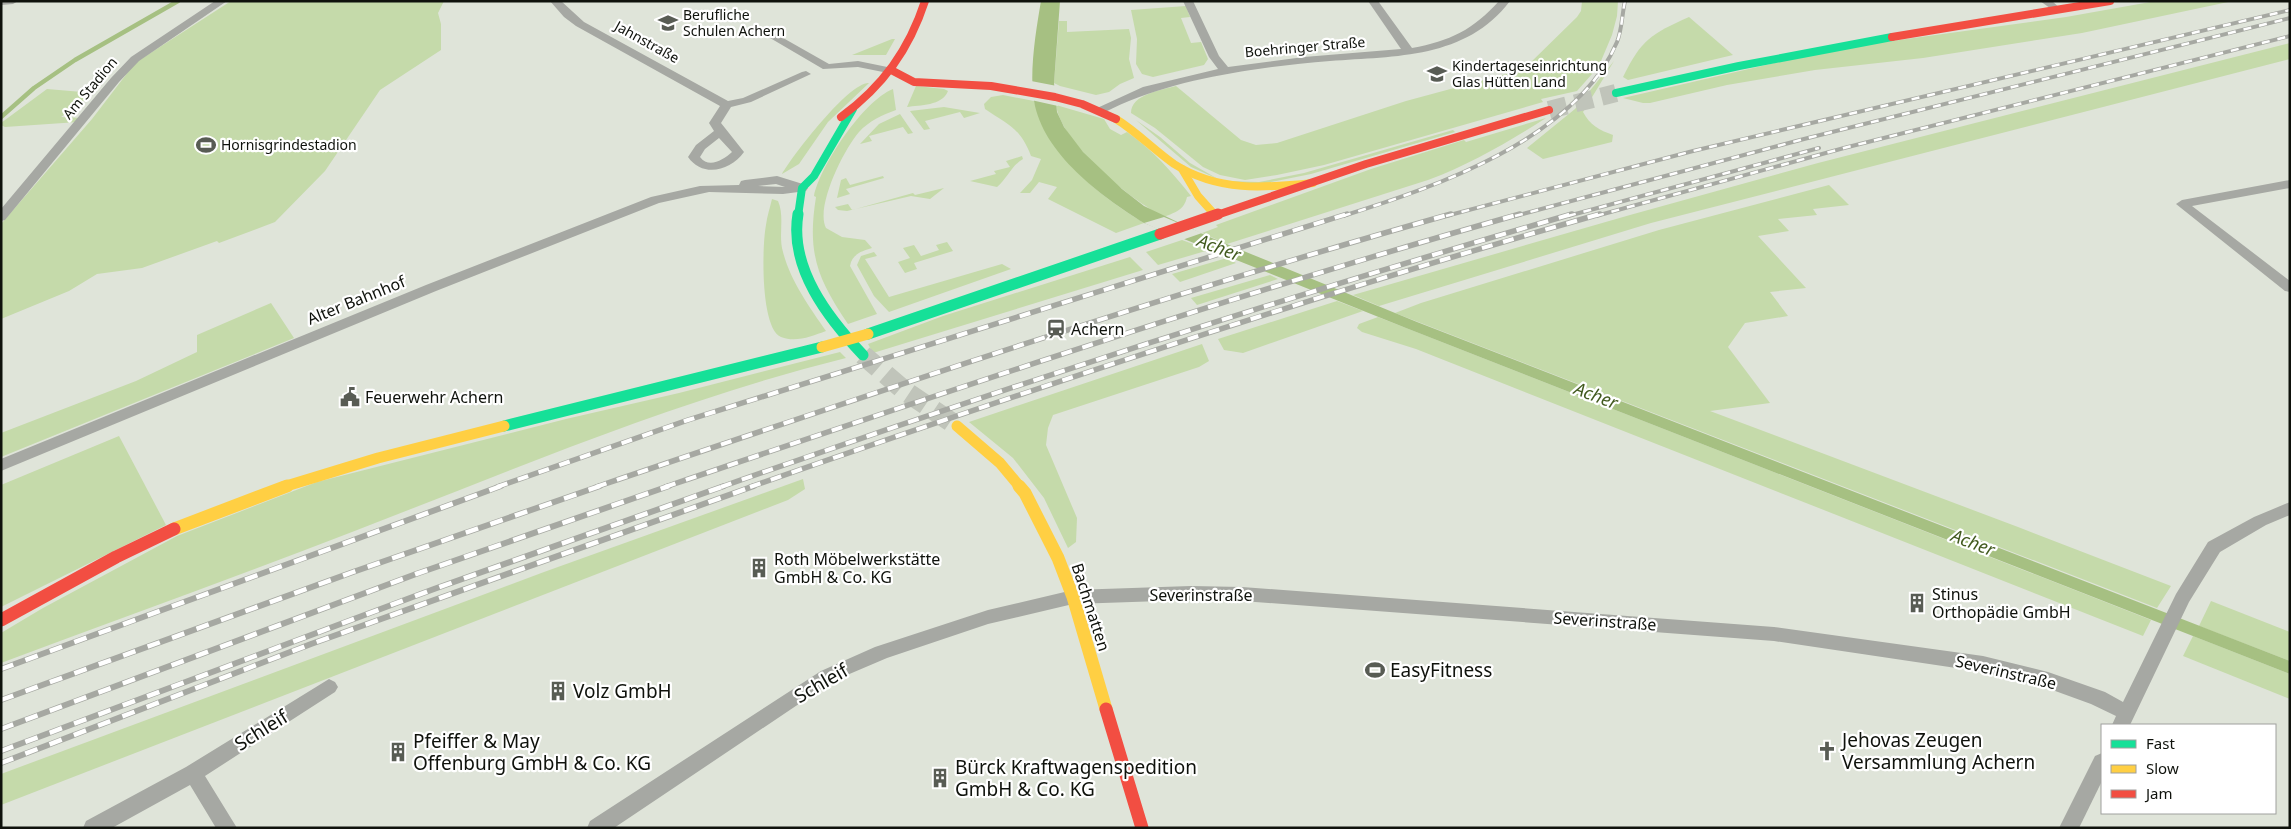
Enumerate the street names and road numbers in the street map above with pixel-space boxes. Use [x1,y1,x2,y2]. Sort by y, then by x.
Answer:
street label: Jahnstraße [610,15,683,67]
street label: Boehringer Straße [1244,32,1366,61]
street label: Am Stadion [58,53,121,123]
street label: Alter Bahnhof [304,270,410,330]
street label: Bachmatten [1066,560,1116,654]
street label: Severinstraße [1149,584,1253,606]
street label: Severinstraße [1553,606,1657,636]
street label: Severinstraße [1953,650,2059,694]
street label: Schleif [789,656,854,709]
street label: Schleif [229,703,294,756]

